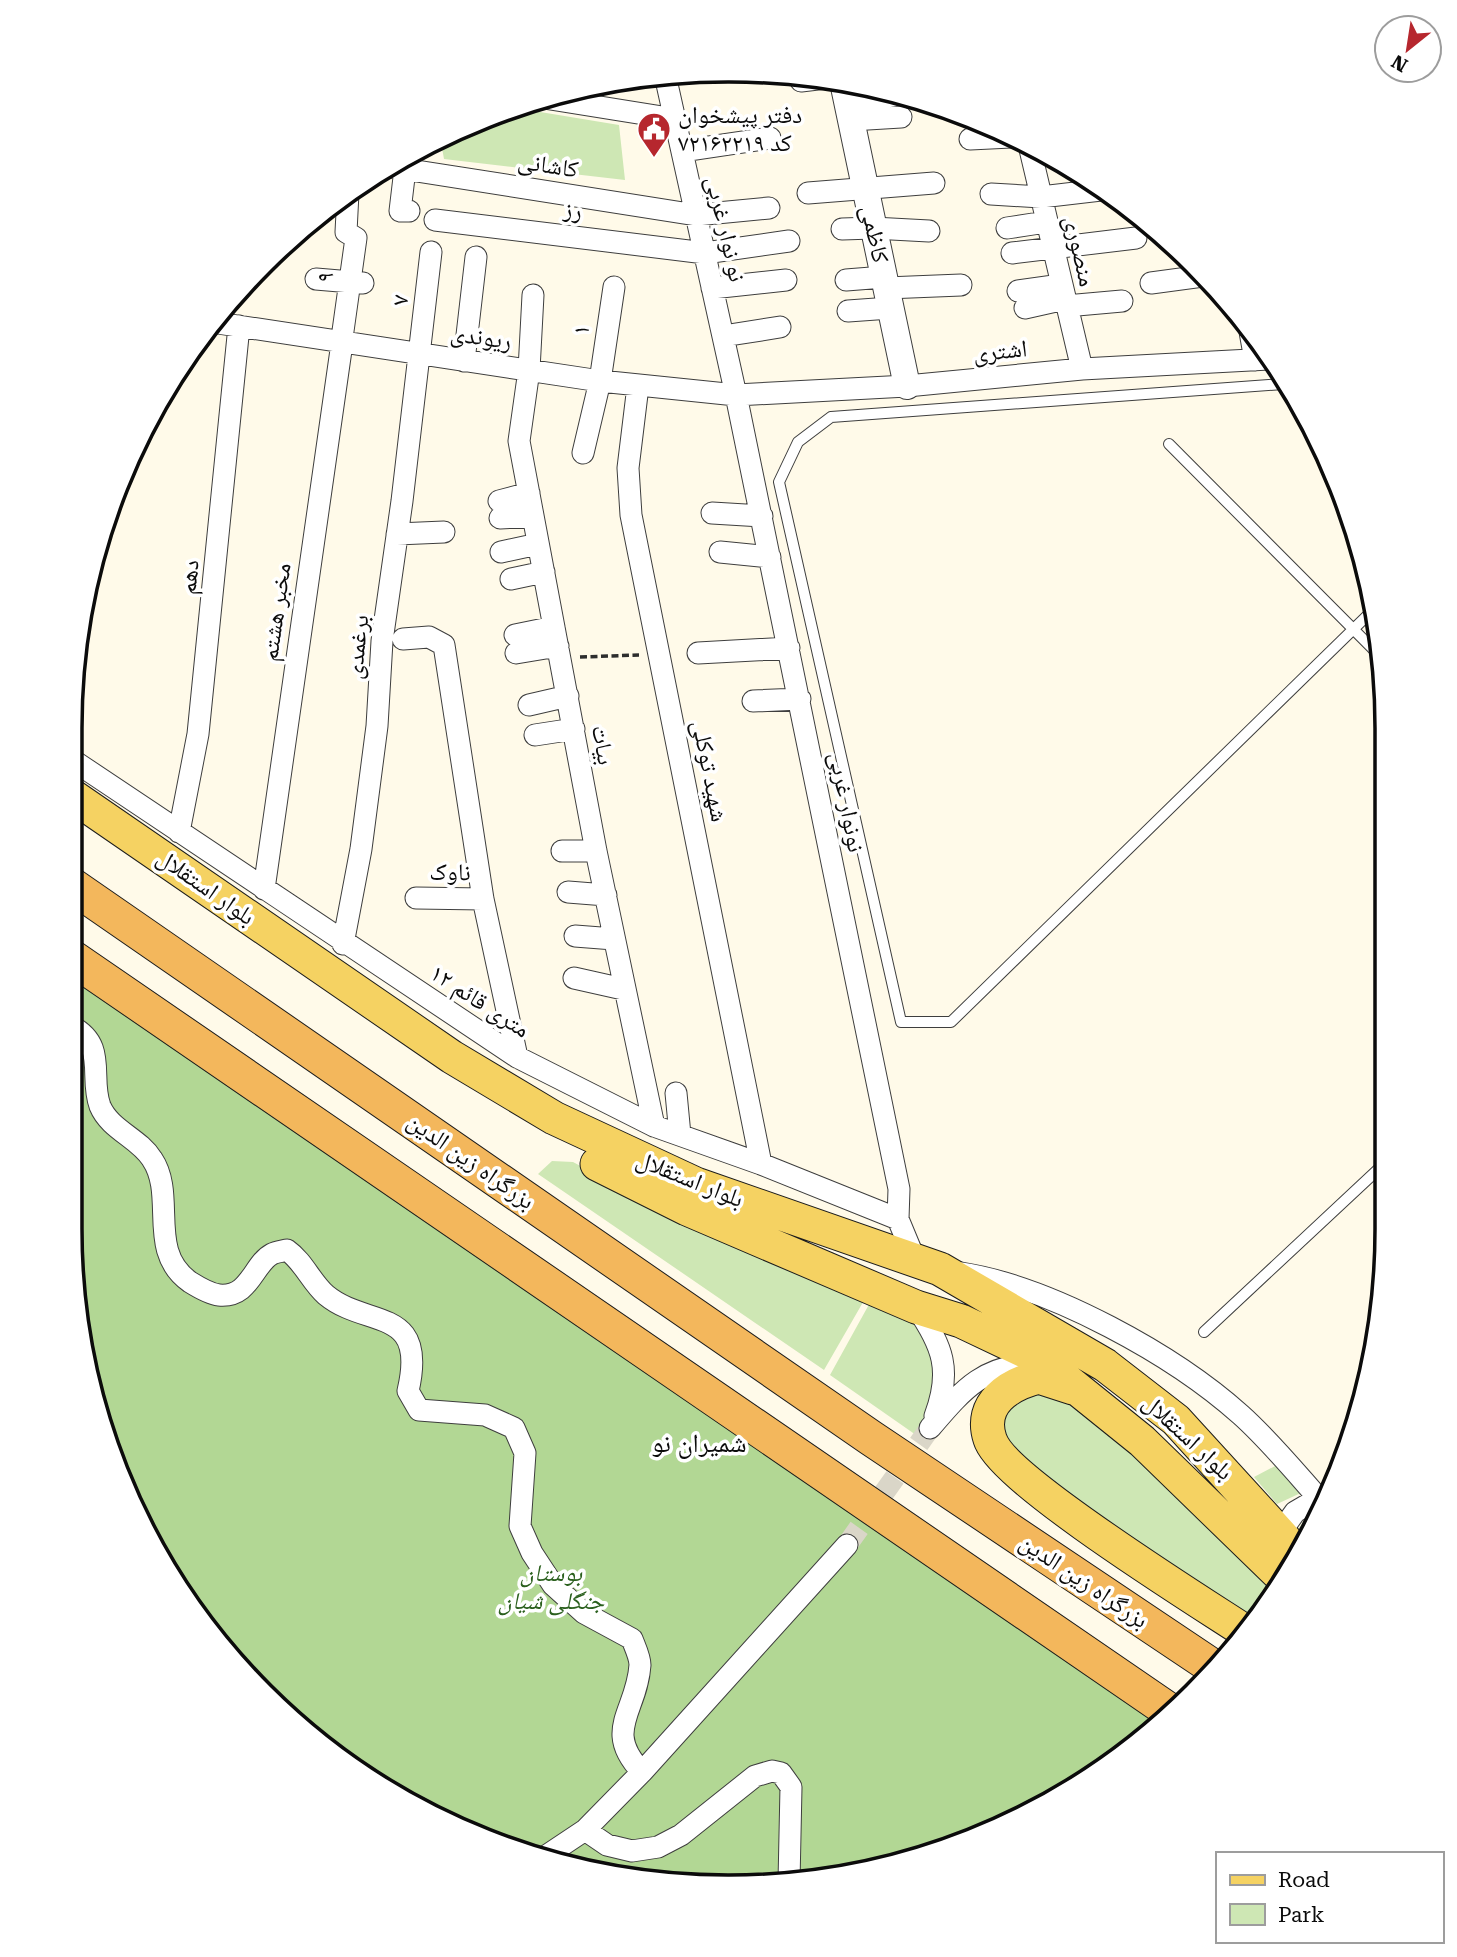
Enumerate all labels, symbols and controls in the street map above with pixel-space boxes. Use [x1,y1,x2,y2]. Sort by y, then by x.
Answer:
north arrow [1373,14,1443,84]
text: N [1387,49,1412,77]
place label: دفتر پیشخوان کد ۷۲۱۶۲۲۱۹ [678,101,802,157]
public building icon: دفتر پیشخوان کد ۷۲۱۶۲۲۱۹ [635,110,673,159]
street label: کاشانی [516,146,580,184]
street label: نو نوار غربی [700,173,752,285]
street label: رز [561,195,584,225]
street label: کاظمی [855,203,895,265]
street label: منصوری [1058,213,1102,289]
street label: ۹ [310,270,340,284]
street label: ۷ [386,293,415,307]
street label: ریوندی [449,319,513,355]
street label: ۱ [566,322,596,338]
street label: اشتری [971,334,1029,368]
street label: دهم [173,558,207,596]
street label: مخبر هشتم [255,561,299,663]
street label: برغمدی [340,613,374,681]
street label: شهید توکلی [686,718,734,824]
street label: بیات [586,723,620,767]
street label: نونوار غربی [824,749,870,855]
street label: بلوار استقلال [152,843,260,931]
street label: ناوک [429,858,471,886]
street label: ۱۲ متری قائم [424,958,535,1045]
street label: بزرگراه زین الدین [402,1107,540,1215]
street label: بلوار استقلال [632,1145,748,1213]
street label: بلوار استقلال [1137,1388,1239,1486]
district label: شمیران نو [651,1428,747,1459]
street label: بزرگراه زین الدین [1014,1528,1154,1634]
park label: بوستان جنگلی شیان [498,1559,605,1616]
legend [1216,1852,1443,1943]
text: Road [1278,1868,1330,1892]
text: Park [1278,1903,1324,1927]

